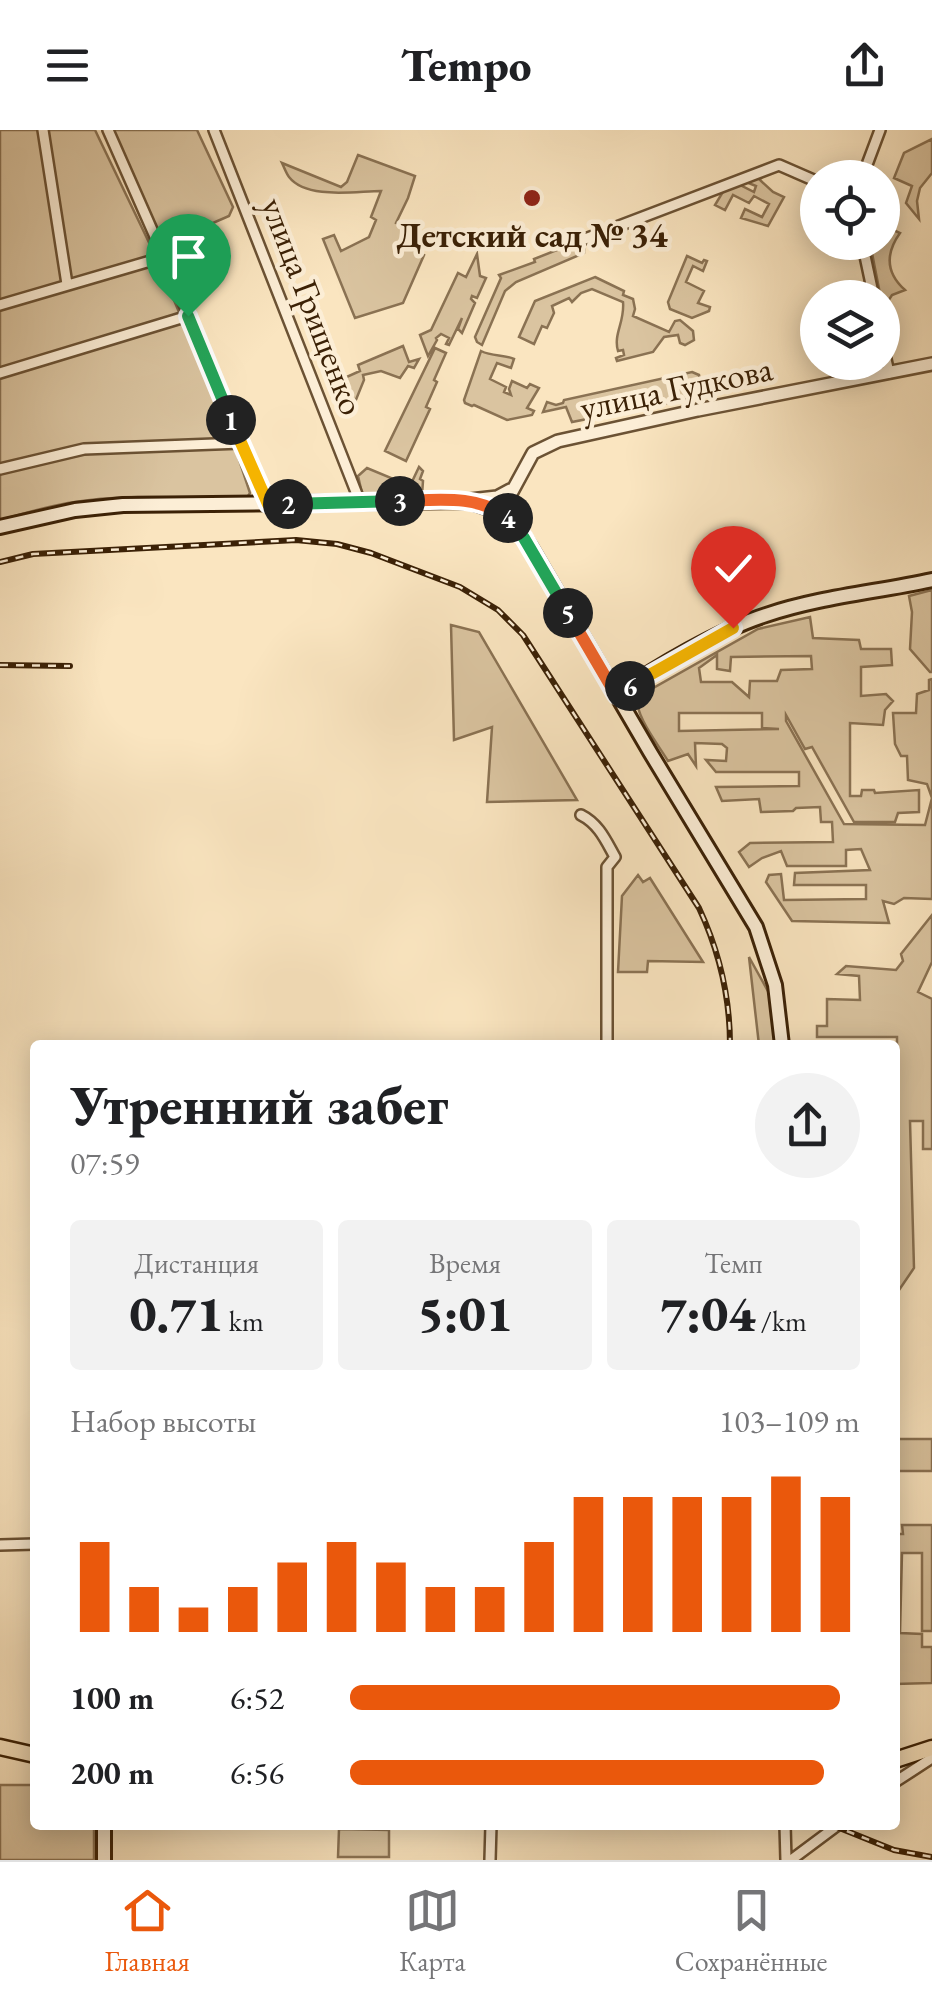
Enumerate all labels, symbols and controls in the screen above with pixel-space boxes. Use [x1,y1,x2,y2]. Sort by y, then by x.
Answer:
text: Tempo [401,36,531,94]
icon: menu [40,38,95,93]
icon: share [837,38,892,93]
map controls [800,160,900,380]
button: locate [800,160,900,260]
marker: Детский сад № 34 [521,187,543,209]
street label: улица Грищенко [250,191,376,421]
place label: Детский сад № 34 [396,212,668,257]
pin [146,214,231,317]
icon: arrive [161,229,216,284]
button: layers [800,280,900,380]
street label: улица Гудкова [576,345,776,431]
pin: 1 [206,395,256,445]
text: 1 [224,402,238,438]
pin: 3 [375,476,425,526]
pin: 2 [263,479,313,529]
text: 3 [393,483,407,519]
text: 2 [281,486,295,522]
pin: 4 [483,493,533,543]
text: 4 [501,500,515,536]
pin [691,526,776,629]
icon: check [706,541,761,596]
pin: 5 [543,588,593,638]
text: 5 [561,595,575,631]
pin: 6 [605,661,655,711]
text: 6 [623,668,637,704]
text: Утренний забег [70,1069,449,1140]
button: share [755,1073,860,1178]
text: 07:59 [70,1142,139,1184]
text: Дистанция [134,1245,259,1281]
text: Время [429,1245,501,1281]
text: Темп [704,1245,762,1281]
text: 0.71 [130,1281,223,1346]
text: 5:01 [417,1281,513,1346]
text: 7:04 [660,1281,755,1346]
text: km [223,1303,264,1339]
text: /km [755,1303,807,1339]
text: Набор высоты [70,1400,256,1442]
text: 103–109 m [719,1400,860,1442]
text: 100 m [70,1677,154,1719]
text: 6:52 [230,1677,284,1719]
text: 200 m [70,1752,154,1794]
text: 6:56 [230,1752,284,1794]
tab: Главная [105,1883,190,1979]
tab: Карта [399,1883,466,1979]
tab: Сохранённые [675,1883,827,1979]

